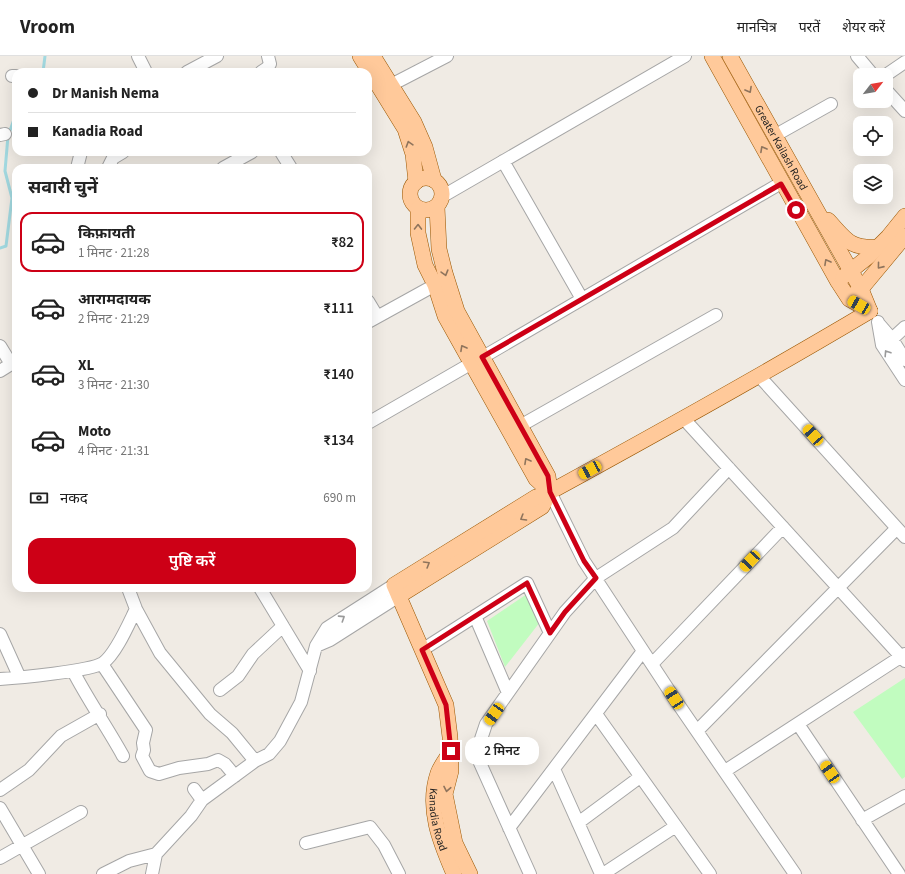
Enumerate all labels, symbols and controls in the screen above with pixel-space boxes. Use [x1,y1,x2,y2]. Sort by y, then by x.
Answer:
text: Vroom [20,14,75,41]
text: मानचित्र [737,18,777,38]
text: परतें [799,18,820,38]
text: शेयर करें [842,18,885,38]
north arrow [853,68,893,108]
map controls [853,68,893,204]
text: Dr Manish Nema [52,83,159,104]
one-way arrow [744,86,752,93]
street label: Greater Kailash Road [751,102,811,193]
button: locate [853,116,893,156]
text: Kanadia Road [52,121,143,142]
one-way arrow [405,140,414,147]
one-way arrow [760,146,767,153]
button: layers [853,164,893,204]
text: सवारी चुनें [28,175,98,200]
route start [787,201,805,219]
text: किफ़ायती [78,223,135,244]
icon: car [30,224,66,260]
one-way arrow [414,224,422,230]
text: ₹82 [331,232,354,253]
text: 1 मिनट · 21:28 [78,244,150,262]
one-way arrow [824,259,832,266]
one-way arrow [877,261,884,268]
one-way arrow [440,269,449,276]
text: आरामदायक [78,289,151,310]
icon: car [30,290,66,326]
car [846,294,872,316]
text: ₹111 [323,298,354,319]
text: 2 मिनट · 21:29 [78,310,150,328]
one-way arrow [460,345,468,352]
one-way arrow [884,350,892,357]
text: XL [78,355,94,376]
icon: car [30,356,66,392]
text: ₹140 [323,364,354,385]
text: 3 मिनट · 21:30 [78,376,150,394]
text: Moto [78,421,111,442]
icon: car [30,422,66,458]
car [801,422,825,448]
text: ₹134 [323,430,354,451]
text: 4 मिनट · 21:31 [78,442,150,460]
one-way arrow [524,458,531,465]
car [577,459,603,481]
icon: cash [28,487,50,509]
text: नकद [60,488,88,509]
text: 690 m [323,489,356,507]
one-way arrow [520,514,527,521]
button: पुष्टि करें [28,538,356,584]
car [737,548,763,574]
one-way arrow [423,561,430,569]
one-way arrow [338,615,345,623]
car [662,685,686,711]
car [482,701,506,727]
callout: 2 मिनट [465,737,539,765]
route end [442,742,460,760]
text: 2 मिनट [484,742,520,760]
car [818,759,842,785]
one-way arrow [443,786,451,793]
street label: Kanadia Road [426,787,451,853]

